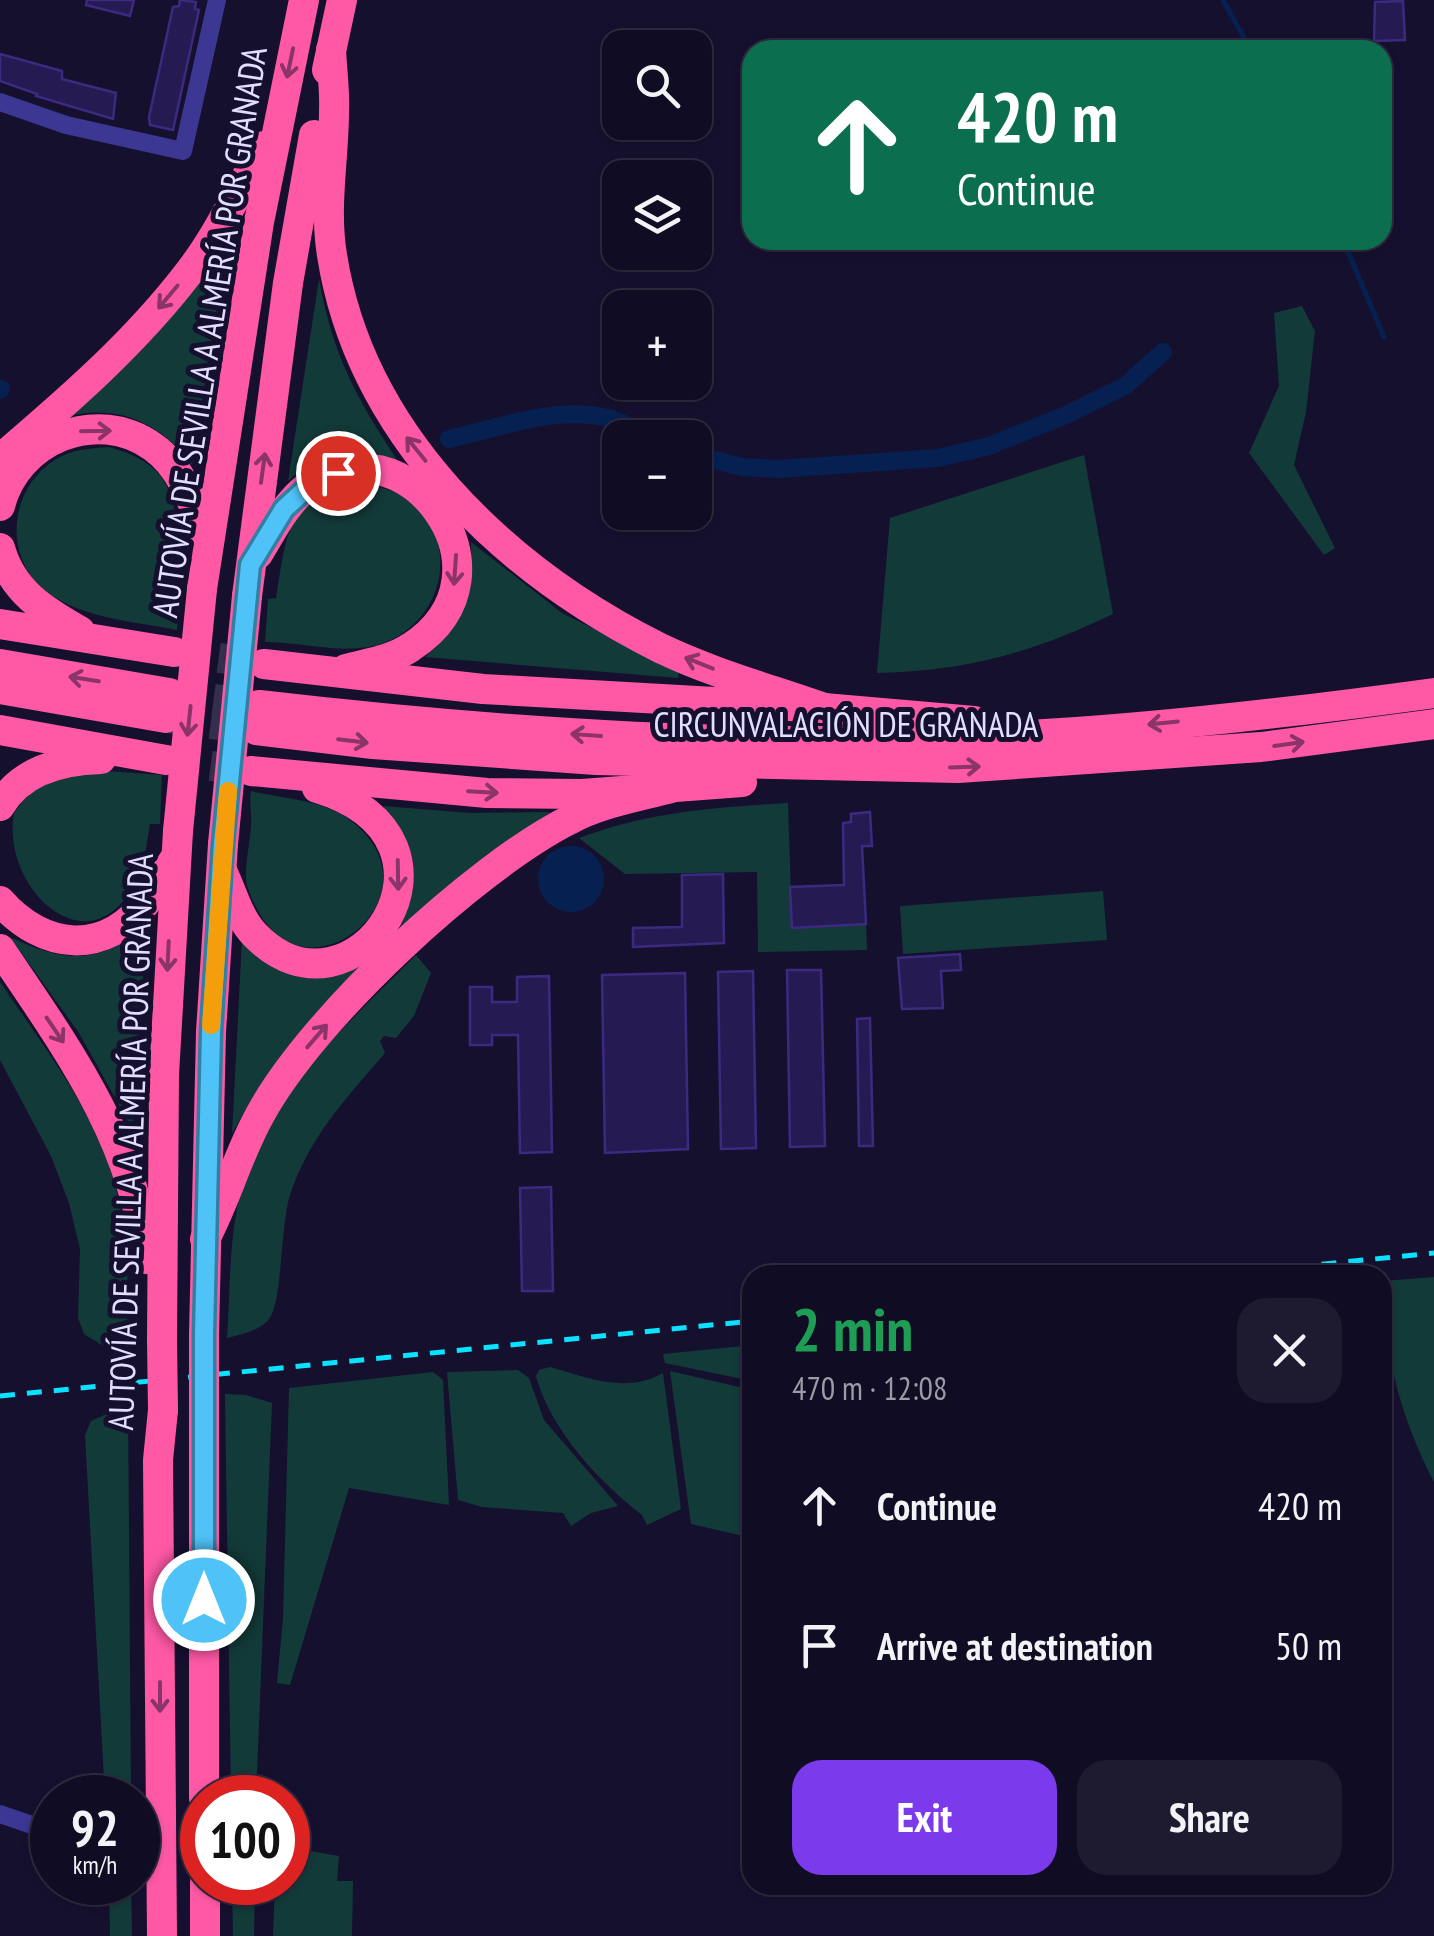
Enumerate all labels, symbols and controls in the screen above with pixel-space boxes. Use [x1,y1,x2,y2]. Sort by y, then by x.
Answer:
map controls [602,30,712,530]
button: search [602,30,712,140]
street label: AUTOVÍA DE SEVILLA A ALMERÍA POR GRANADA [141,43,277,620]
one-way arrow [280,46,298,78]
text: 420 m [957,71,1118,161]
icon: ahead [792,80,922,210]
text: Continue [957,159,1096,217]
button: layers [602,160,712,270]
one-way arrow [157,284,180,309]
button: + [602,290,712,400]
button: − [602,420,712,530]
one-way arrow [79,421,112,440]
pin [296,431,381,516]
one-way arrow [405,437,427,463]
icon: arrive [311,446,366,501]
one-way arrow [255,453,273,485]
one-way arrow [445,554,464,586]
one-way arrow [685,653,715,671]
one-way arrow [69,670,101,688]
street label: CIRCUNVALACIÓN DE GRANADA [654,701,1039,747]
one-way arrow [179,705,198,737]
one-way arrow [1148,713,1180,732]
one-way arrow [571,726,603,745]
one-way arrow [337,732,369,751]
one-way arrow [1273,734,1305,752]
one-way arrow [949,758,981,777]
one-way arrow [467,783,499,802]
street label: AUTOVÍA DE SEVILLA A ALMERÍA POR GRANADA [97,852,163,1431]
one-way arrow [388,858,408,890]
one-way arrow [159,939,178,971]
one-way arrow [44,1015,65,1043]
one-way arrow [305,1024,328,1050]
text: 2 min [792,1290,913,1368]
button: close [1237,1298,1342,1403]
text: 470 m · 12:08 [792,1367,947,1409]
icon: ahead [792,1478,847,1533]
text: Continue [877,1481,997,1530]
text: 420 m [1258,1481,1342,1530]
position arrow [152,1548,256,1652]
icon: arrive [792,1618,847,1673]
text: Arrive at destination [877,1621,1153,1670]
text: 50 m [1275,1621,1342,1670]
one-way arrow [150,1680,170,1713]
button: Exit [792,1760,1057,1875]
button: Share [1077,1760,1342,1875]
speed limit sign: 100 [180,1775,310,1905]
text: 92 [71,1795,119,1860]
text: km/h [73,1849,117,1881]

